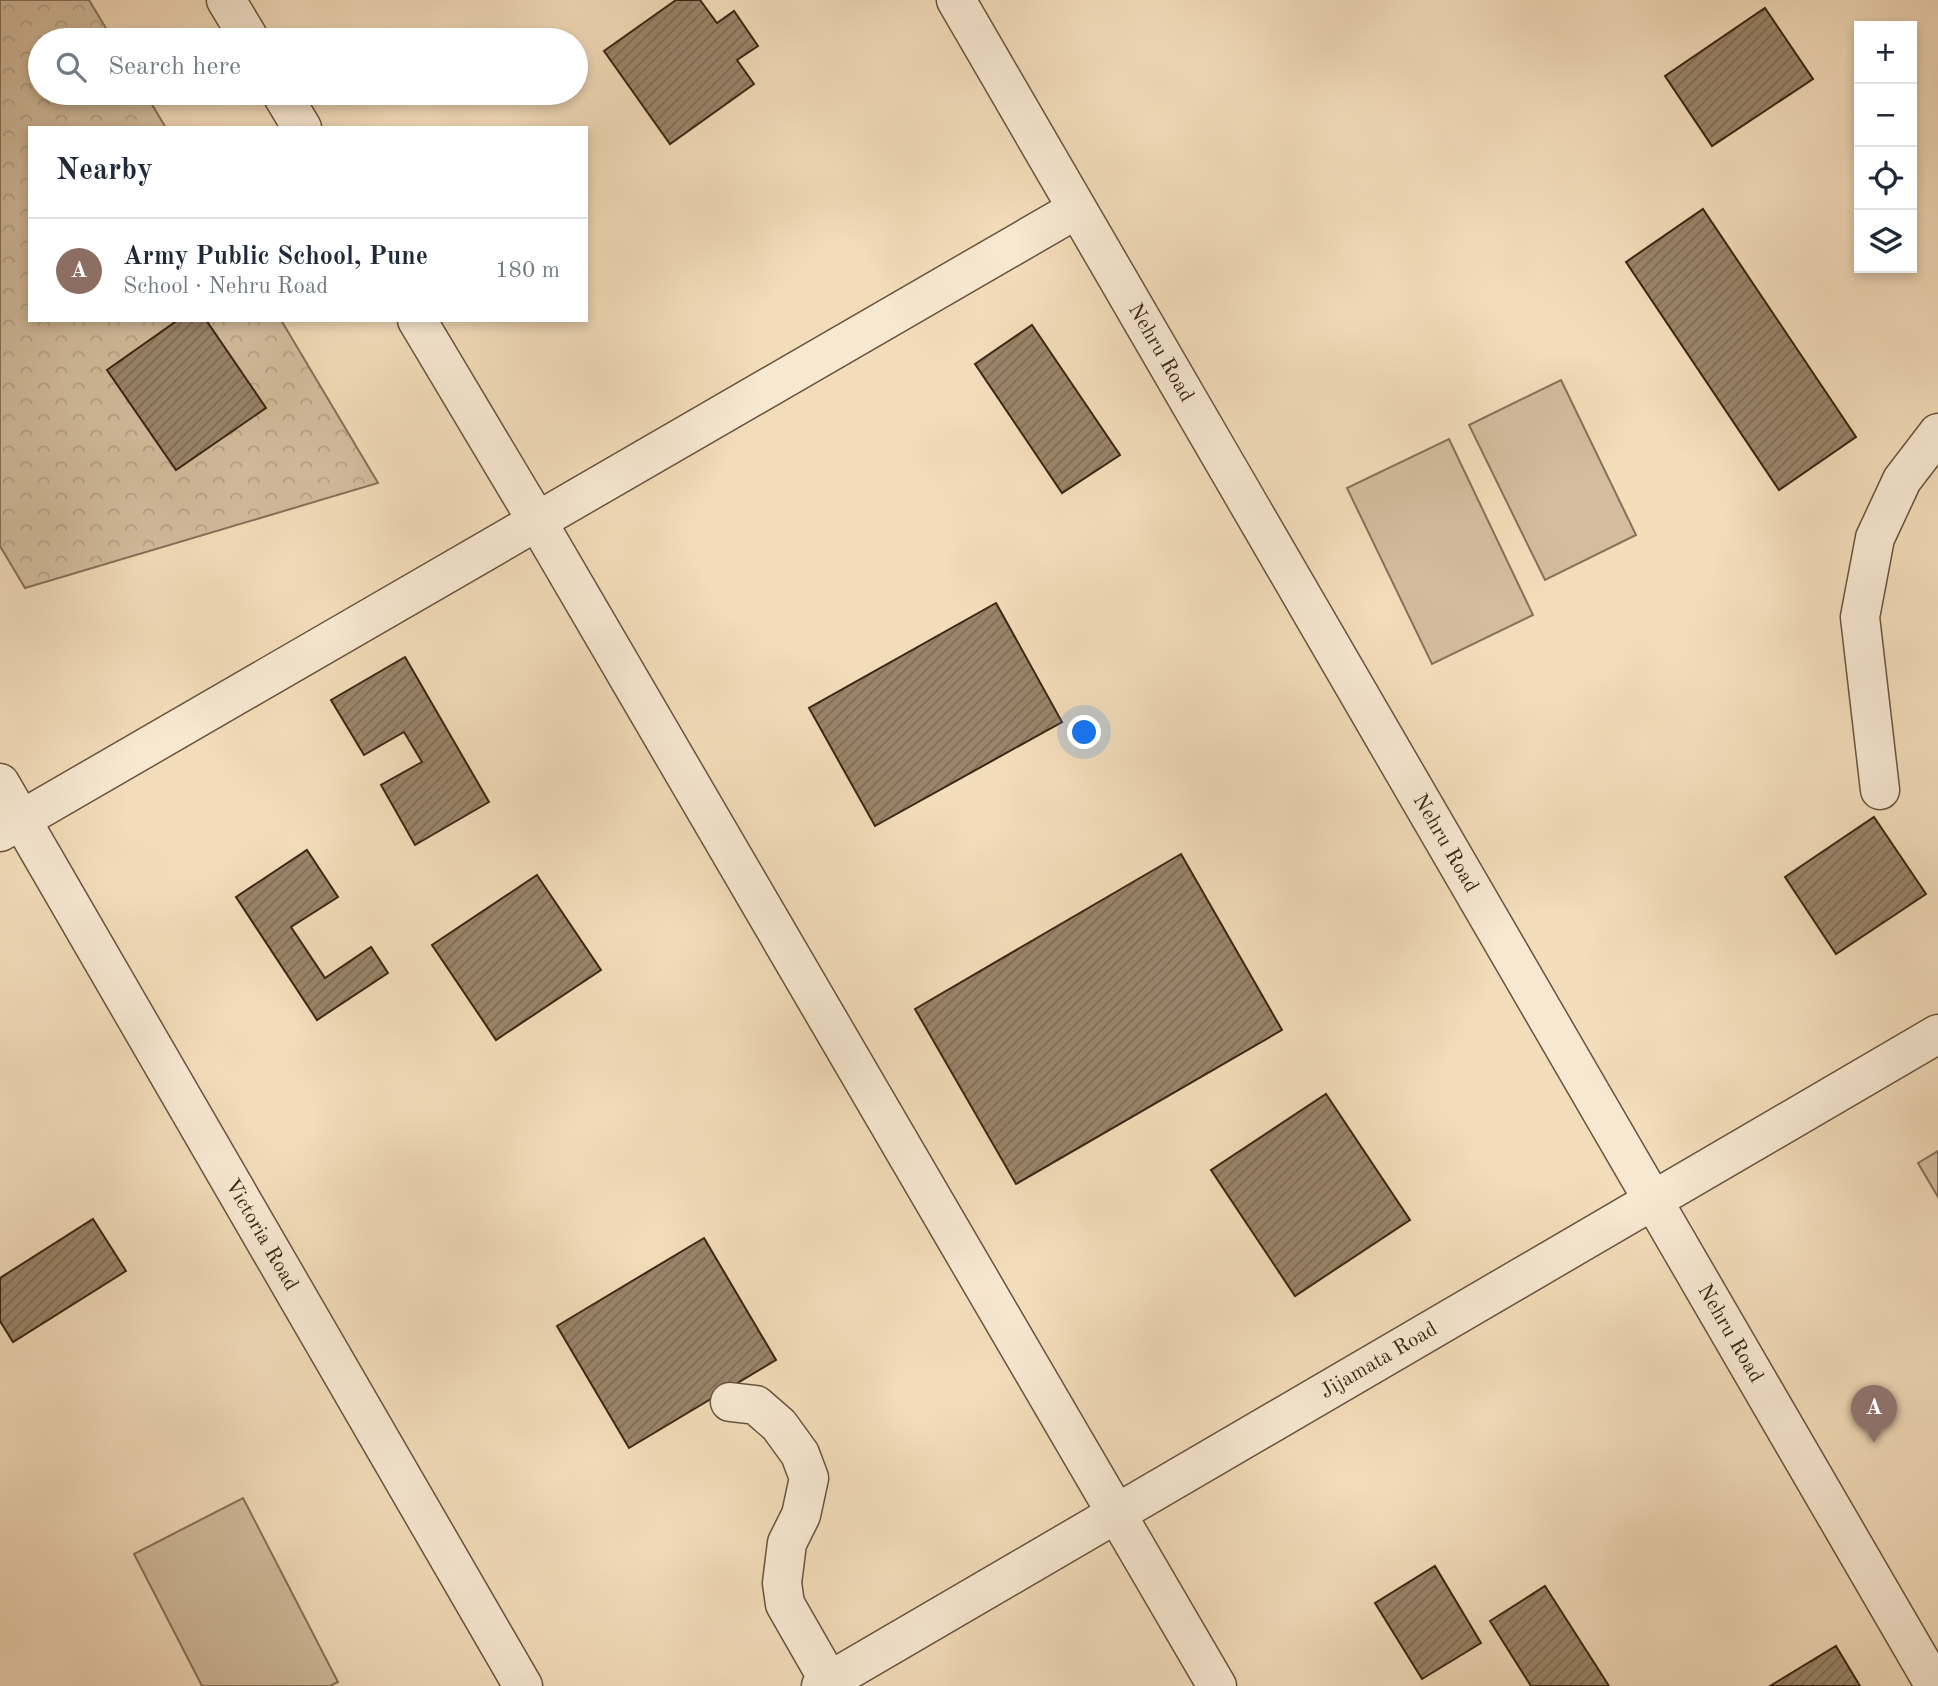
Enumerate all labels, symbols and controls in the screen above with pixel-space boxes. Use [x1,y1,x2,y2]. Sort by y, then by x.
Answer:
map controls [1854,21,1917,273]
button: + [1854,21,1917,84]
search box [28,28,588,105]
icon: search [52,48,90,86]
text: Search here [108,54,241,80]
button: − [1854,84,1917,147]
button: locate [1854,147,1917,210]
text: Nearby [56,156,153,186]
button: layers [1854,210,1917,273]
text: Army Public School, Pune [123,244,428,270]
text: A [70,259,88,282]
text: 180 m [495,259,560,282]
text: School · Nehru Road [123,275,328,298]
street label: Nehru Road [1124,300,1198,406]
your location [1067,715,1101,749]
street label: Nehru Road [1409,790,1482,896]
street label: Victoria Road [221,1175,302,1294]
street label: Nehru Road [1694,1281,1767,1386]
street label: Jijamata Road [1317,1318,1441,1403]
pin: A [1851,1385,1897,1443]

